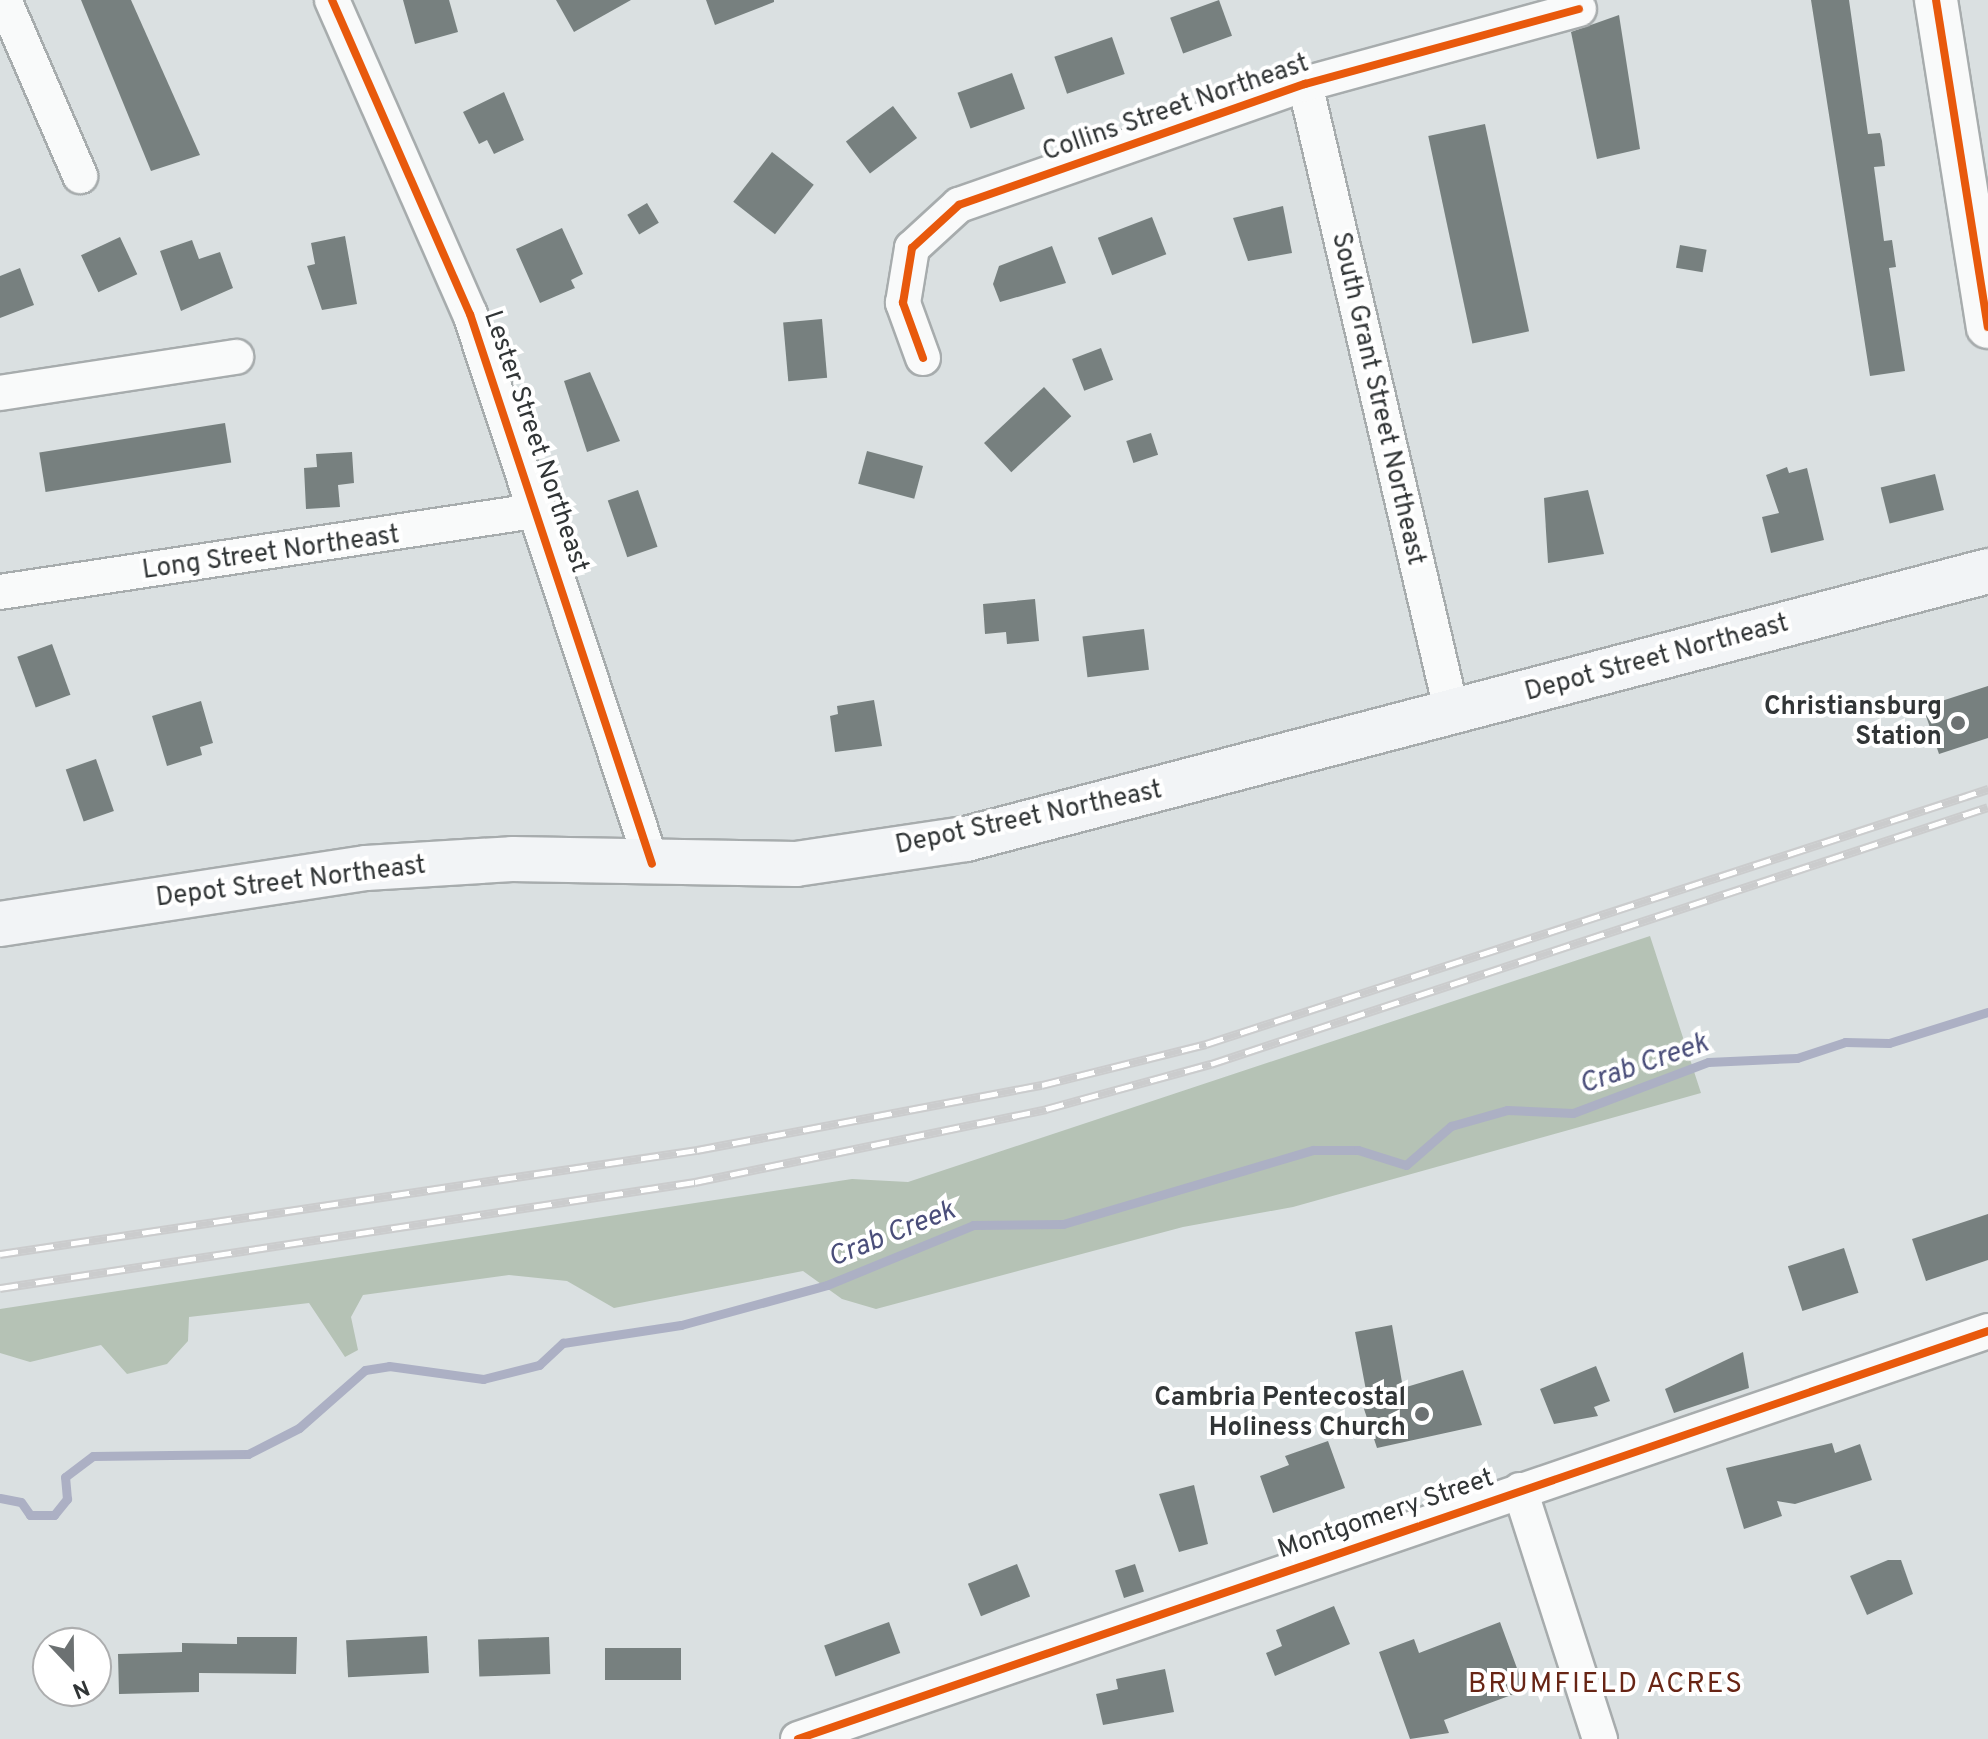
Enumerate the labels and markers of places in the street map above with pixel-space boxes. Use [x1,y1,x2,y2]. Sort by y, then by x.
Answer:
place label: Christiansburg Station [1764,692,1942,754]
marker: Christiansburg Station [1949,714,1967,732]
place label: Cambria Pentecostal Holiness Church [1154,1383,1406,1444]
marker: Cambria Pentecostal Holiness Church [1413,1405,1431,1423]

